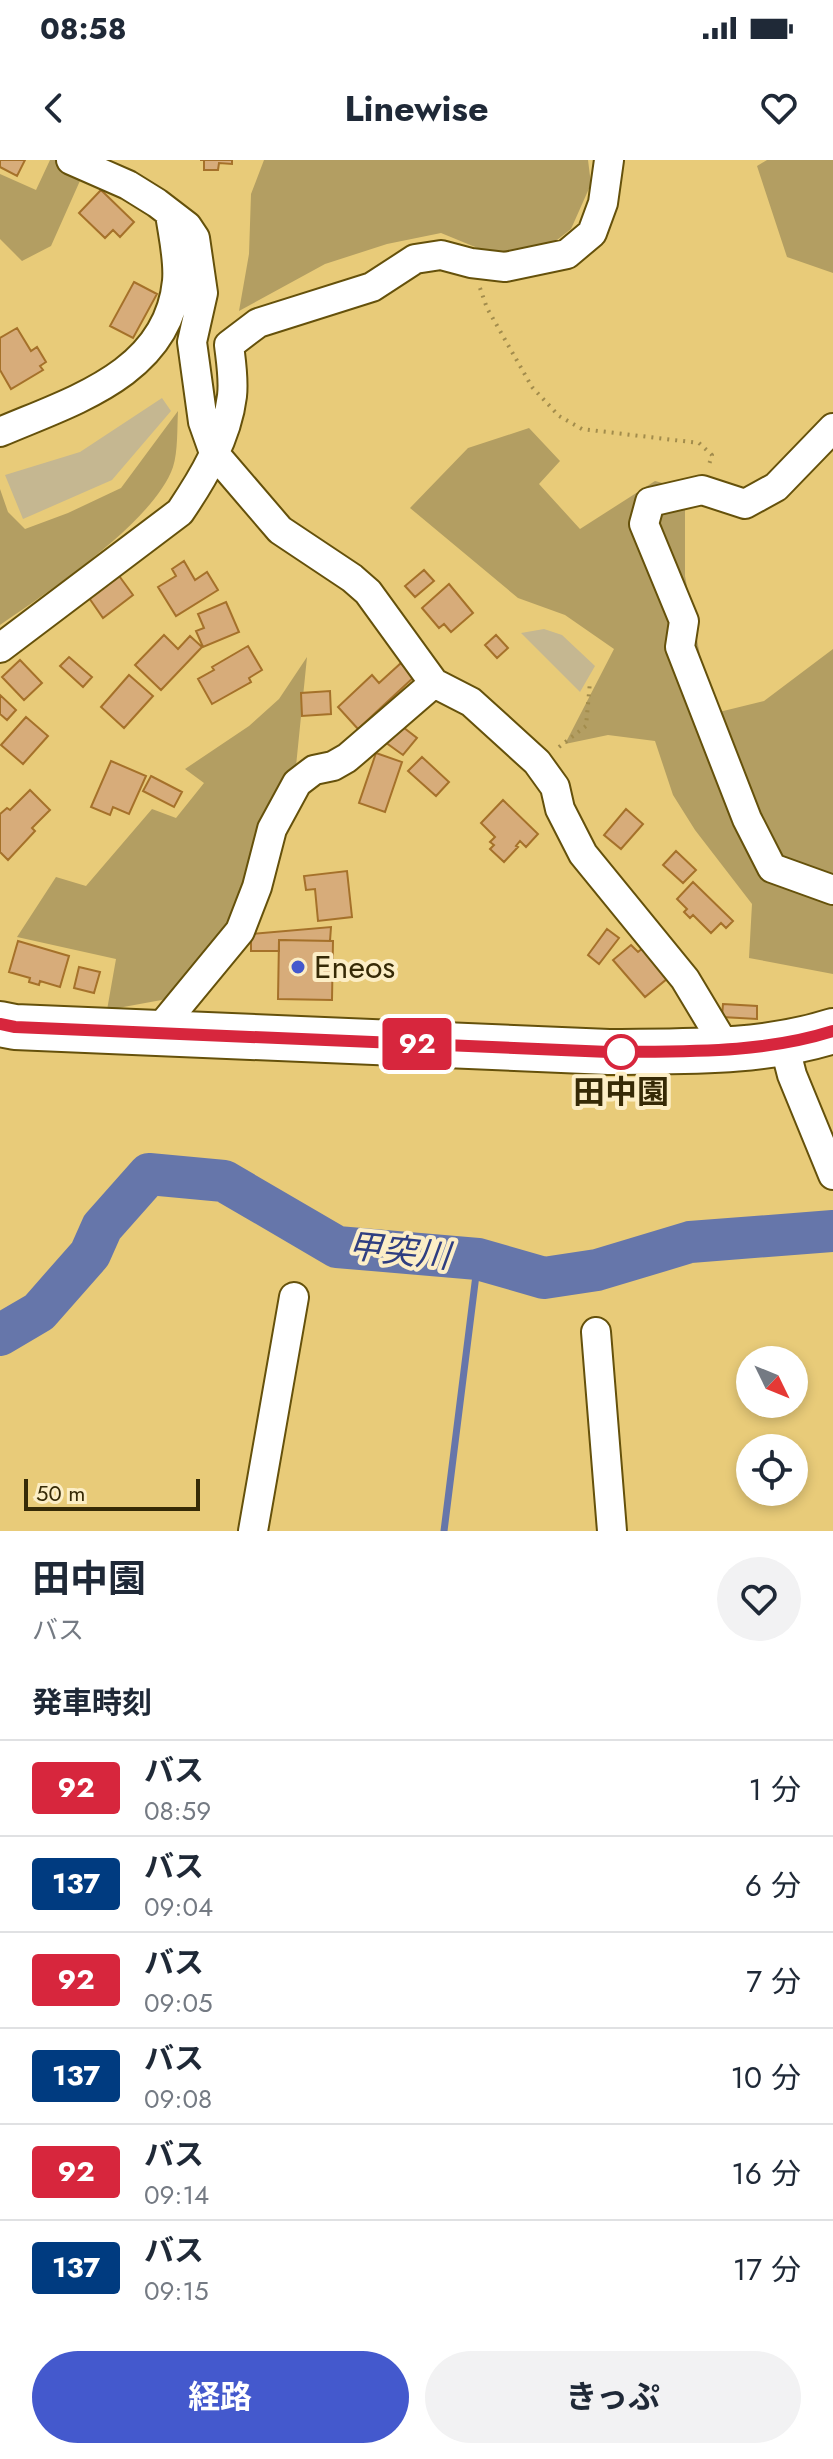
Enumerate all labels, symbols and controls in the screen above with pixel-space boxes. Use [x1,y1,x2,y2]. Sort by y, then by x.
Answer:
text: 08:58 [40,7,127,50]
text: Linewise [344,82,489,134]
icon: back [32,86,76,130]
icon: heart [757,86,801,130]
place label: Eneos [314,944,395,990]
marker: Eneos [289,958,307,976]
line badge: 92 [381,1018,453,1070]
text: 92 [398,1023,436,1064]
marker: 田中園 [604,1035,638,1069]
place label: 田中園 [573,1069,669,1115]
water label: 甲突川 [346,1221,455,1281]
north arrow [736,1346,808,1418]
map controls [736,1346,808,1506]
button: locate [736,1434,808,1506]
scale bar [24,1475,200,1511]
text: 50 m [36,1477,85,1509]
text: 田中園 [32,1551,146,1606]
button: heart [717,1557,801,1641]
text: バス [32,1611,84,1649]
text: 発車時刻 [32,1681,152,1724]
text: バス [144,1749,204,1792]
text: 92 [57,1767,95,1808]
text: 1 分 [749,1768,801,1811]
text: 08:59 [144,1792,211,1830]
text: バス [144,1845,204,1888]
text: 137 [52,1863,100,1904]
text: 6 分 [745,1864,801,1907]
text: 09:04 [144,1888,213,1926]
text: バス [144,1941,204,1984]
text: 92 [57,1959,95,2000]
text: 7 分 [746,1960,801,2003]
text: 09:05 [144,1984,213,2022]
text: バス [144,2037,204,2080]
text: 137 [52,2055,100,2096]
text: 10 分 [731,2056,801,2099]
text: 09:08 [144,2080,212,2118]
text: バス [144,2133,204,2176]
text: 92 [57,2151,95,2192]
text: 16 分 [731,2152,801,2195]
text: 09:14 [144,2176,209,2214]
text: バス [144,2229,204,2272]
text: 137 [52,2247,100,2288]
text: 17 分 [733,2248,801,2291]
text: 09:15 [144,2272,209,2310]
button: 経路 [32,2351,409,2443]
button: きっぷ [425,2351,801,2443]

